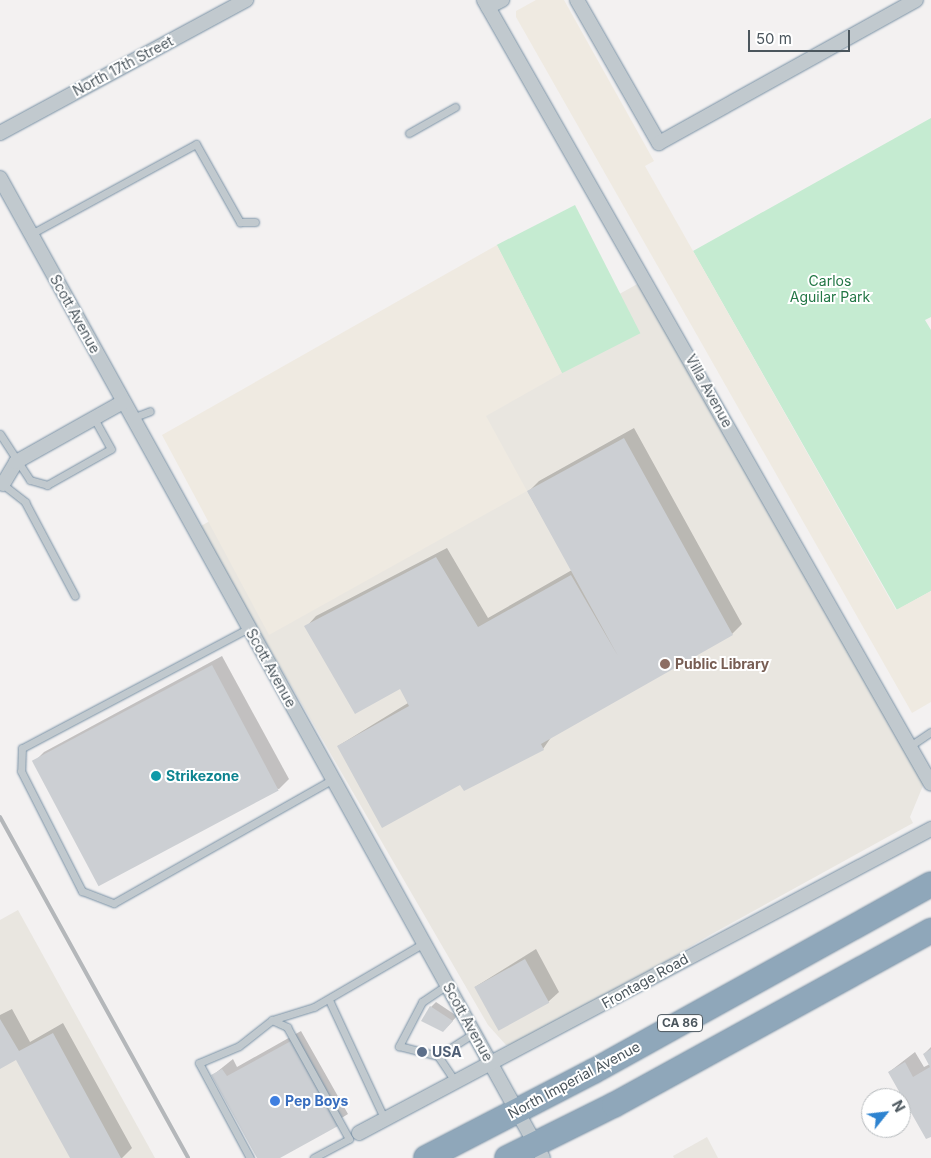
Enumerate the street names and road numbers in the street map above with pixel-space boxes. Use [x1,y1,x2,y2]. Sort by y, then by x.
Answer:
street label: North 17th Street [70,32,176,100]
street label: Scott Avenue [46,272,104,356]
street label: Villa Avenue [682,352,736,430]
street label: Scott Avenue [242,626,300,710]
street label: Frontage Road [599,950,691,1012]
street label: Scott Avenue [439,980,497,1064]
road number: CA 86 [656,1014,704,1032]
street label: North Imperial Avenue [505,1038,643,1122]

